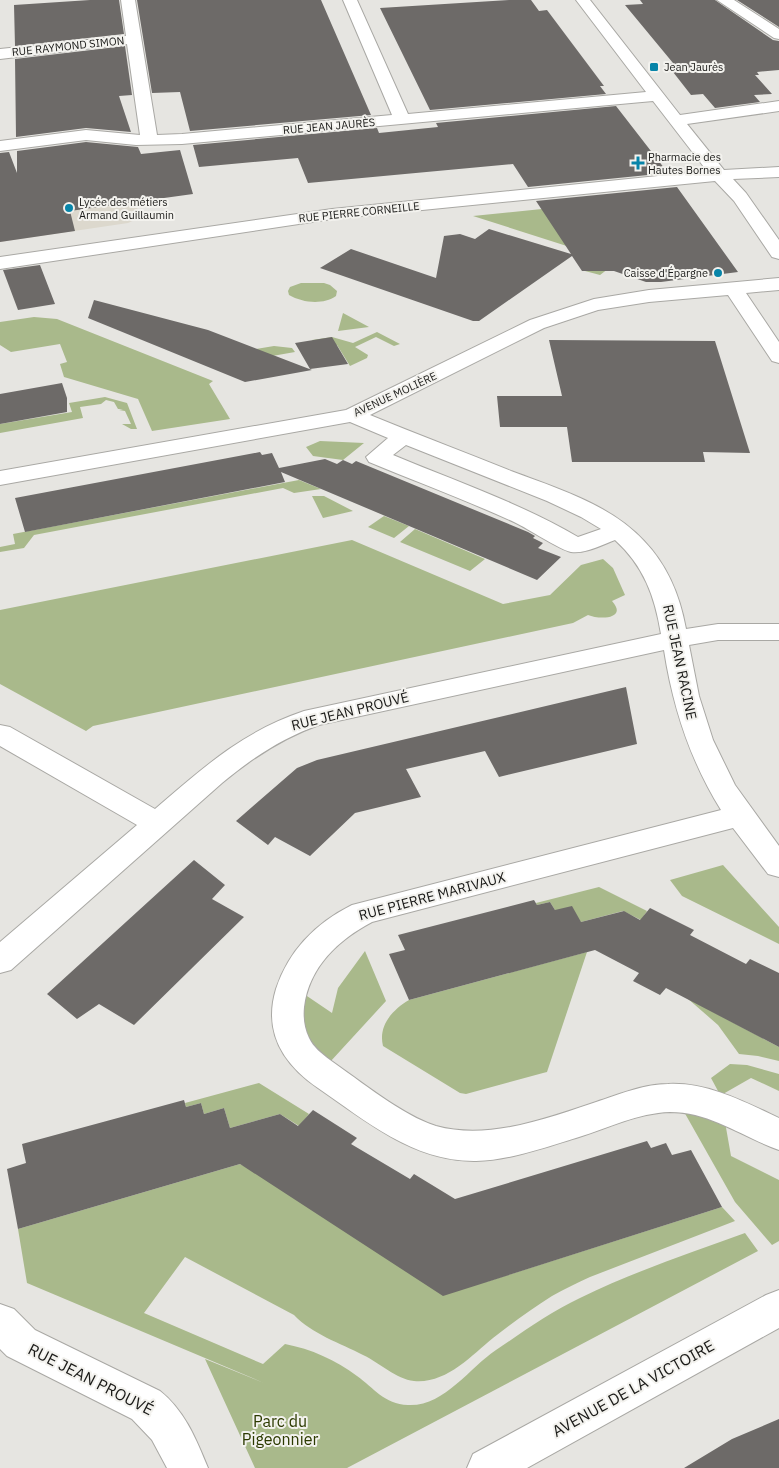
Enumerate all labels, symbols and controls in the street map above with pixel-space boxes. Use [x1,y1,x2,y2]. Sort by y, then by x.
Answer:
street label: RUE RAYMOND SIMON [11,33,125,59]
place label: Jean Jaurès [664,60,723,74]
marker: Jean Jaurès [648,61,660,73]
street label: RUE JEAN JAURÈS [282,115,376,137]
place label: Pharmacie des Hautes Bornes [648,150,721,177]
marker: Pharmacie des Hautes Bornes [632,157,644,169]
place label: Lycée des métiers Armand Guillaumin [79,195,174,222]
street label: RUE PIERRE CORNEILLE [298,199,420,225]
marker: Lycée des métiers Armand Guillaumin [63,202,75,214]
place label: Caisse d'Épargne [624,266,708,280]
marker: Caisse d'Épargne [712,267,724,279]
street label: AVENUE MOLIÈRE [351,369,439,419]
street label: RUE JEAN RACINE [659,603,701,721]
street label: RUE JEAN PROUVÉ [289,687,411,734]
street label: RUE PIERRE MARIVAUX [357,868,508,924]
street label: AVENUE DE LA VICTOIRE [548,1335,718,1441]
street label: RUE JEAN PROUVÉ [25,1338,157,1419]
park label: Parc du Pigeonnier [242,1411,318,1449]

